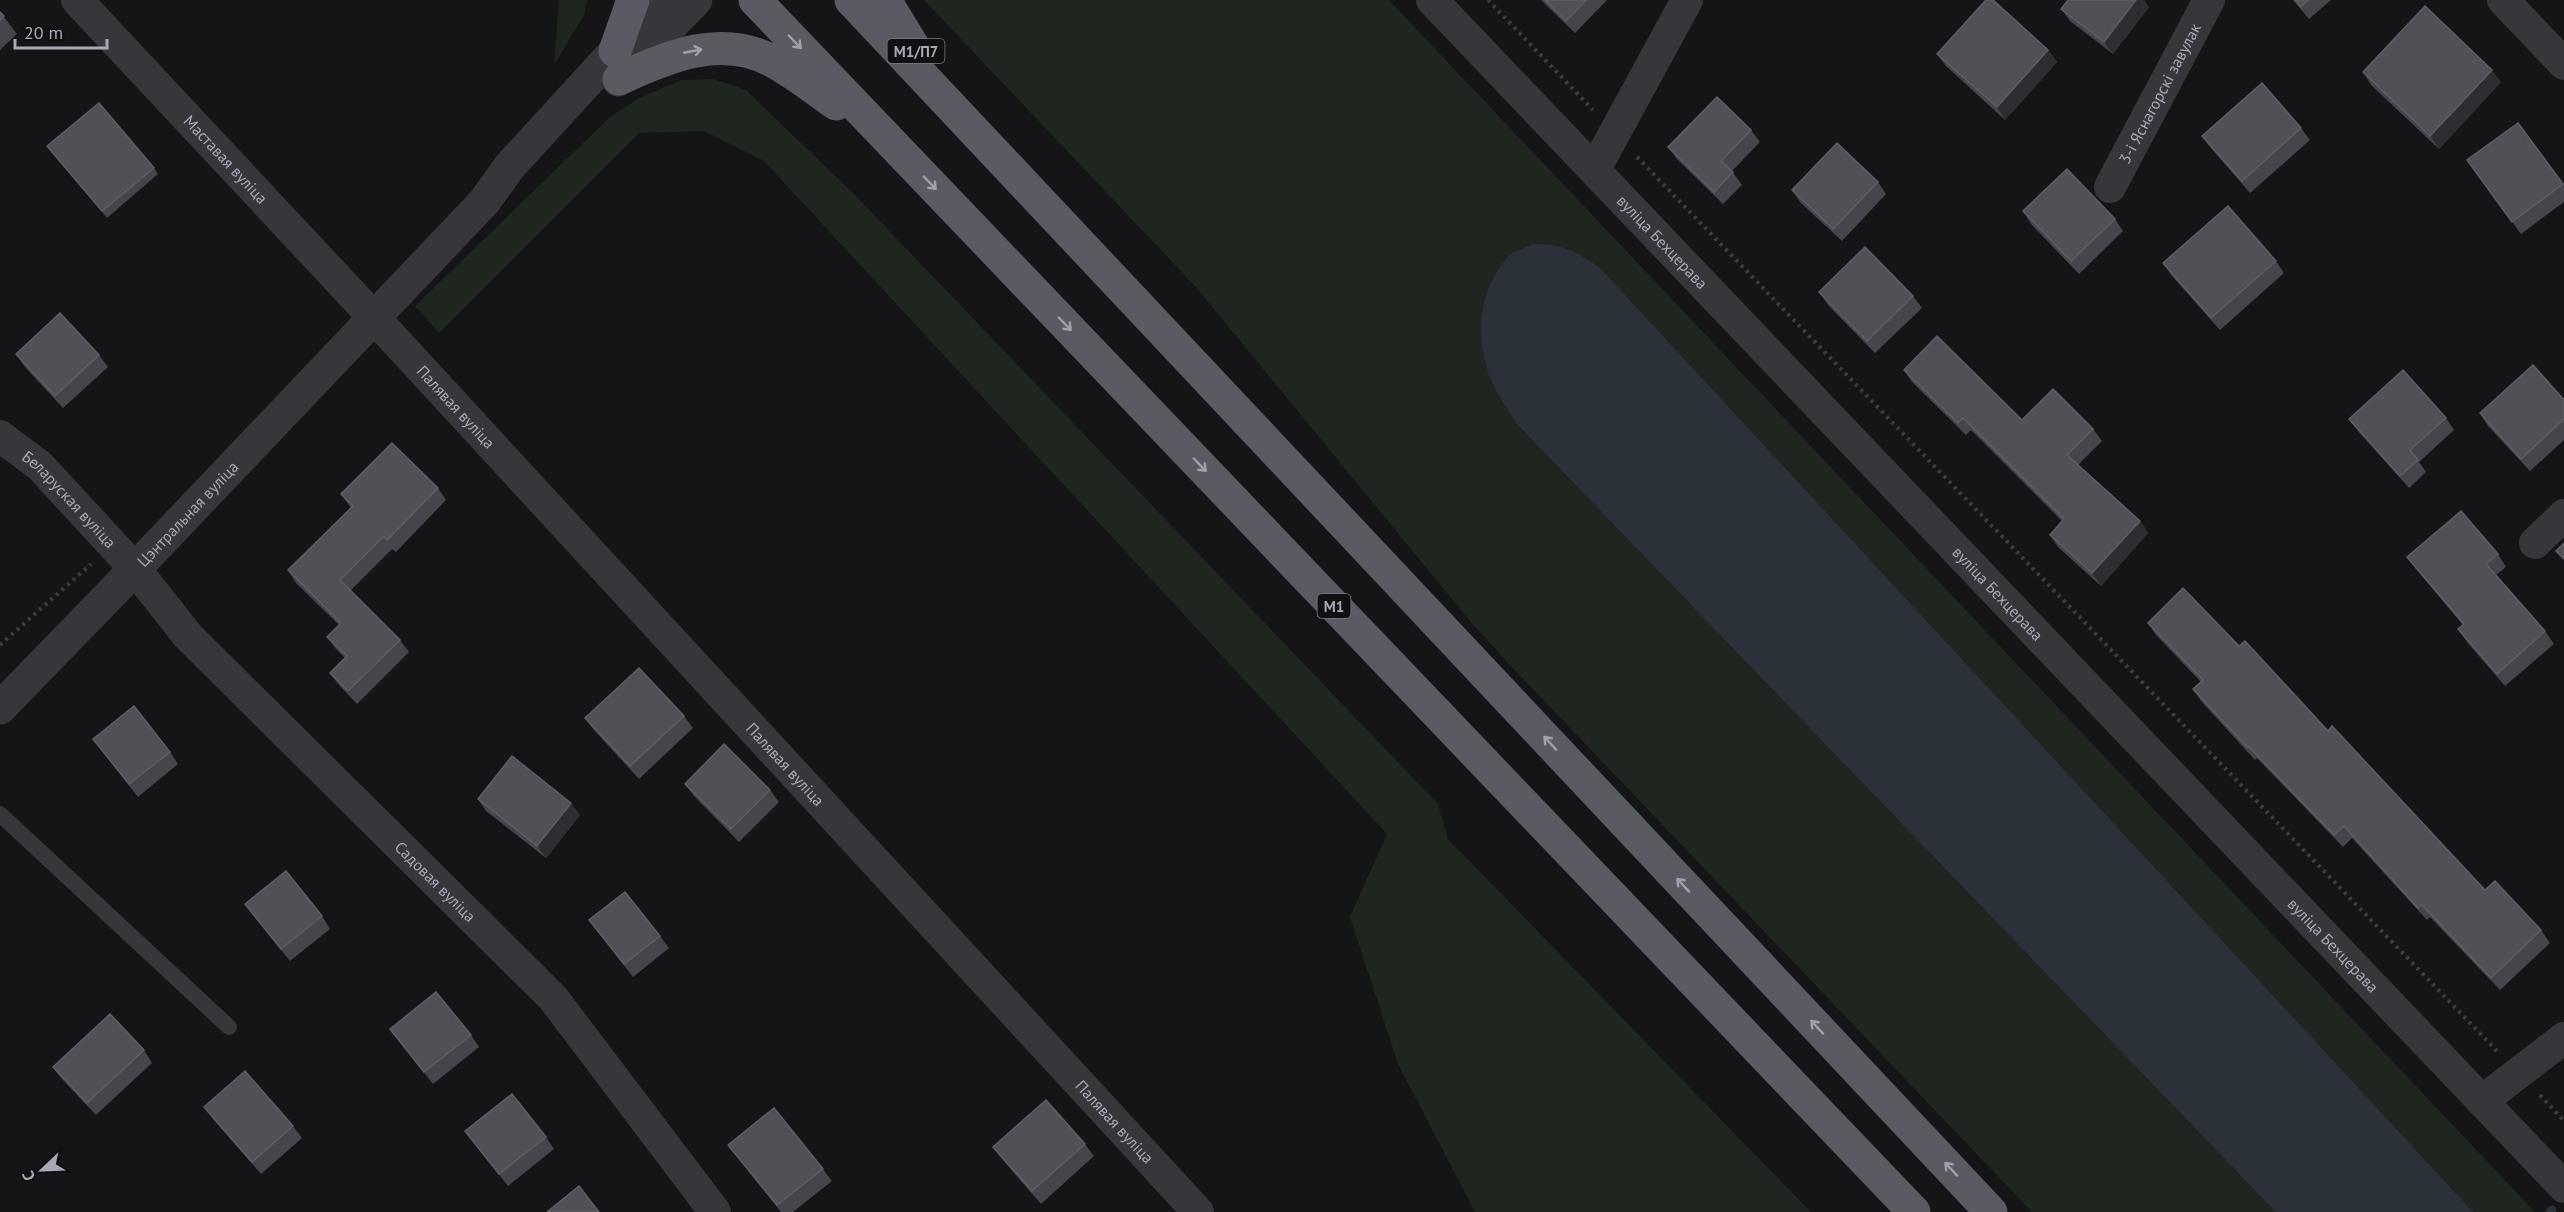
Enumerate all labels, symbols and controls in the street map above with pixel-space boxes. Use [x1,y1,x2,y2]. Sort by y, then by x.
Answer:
scale bar [15,12,106,50]
street label: 3-і Яснагорскі завулак [2114,19,2205,167]
text: 20 m [24,21,63,44]
one-way arrow [788,35,803,50]
road number: М1/П7 [888,39,944,63]
one-way arrow [683,45,703,56]
street label: Маставая вуліца [180,111,272,208]
one-way arrow [923,175,937,190]
street label: вуліца Бехцерава [1613,190,1712,293]
one-way arrow [1058,316,1072,331]
street label: Палявая вуліца [413,361,499,453]
street label: Беларуская вуліца [18,446,120,552]
street label: Цэнтральная вуліца [133,457,242,571]
one-way arrow [1193,457,1207,472]
street label: вуліца Бехцерава [1948,542,2048,645]
road number: М1 [1318,594,1350,618]
street label: Палявая вуліца [742,718,829,810]
one-way arrow [1543,736,1557,751]
street label: Садовая вуліца [391,837,480,926]
one-way arrow [1676,878,1691,893]
street label: вуліца Бехцерава [2284,894,2383,996]
one-way arrow [1810,1020,1824,1035]
street label: Палявая вуліца [1071,1076,1158,1167]
north arrow [12,1140,72,1200]
one-way arrow [1943,1162,1958,1177]
text: С [17,1168,39,1184]

